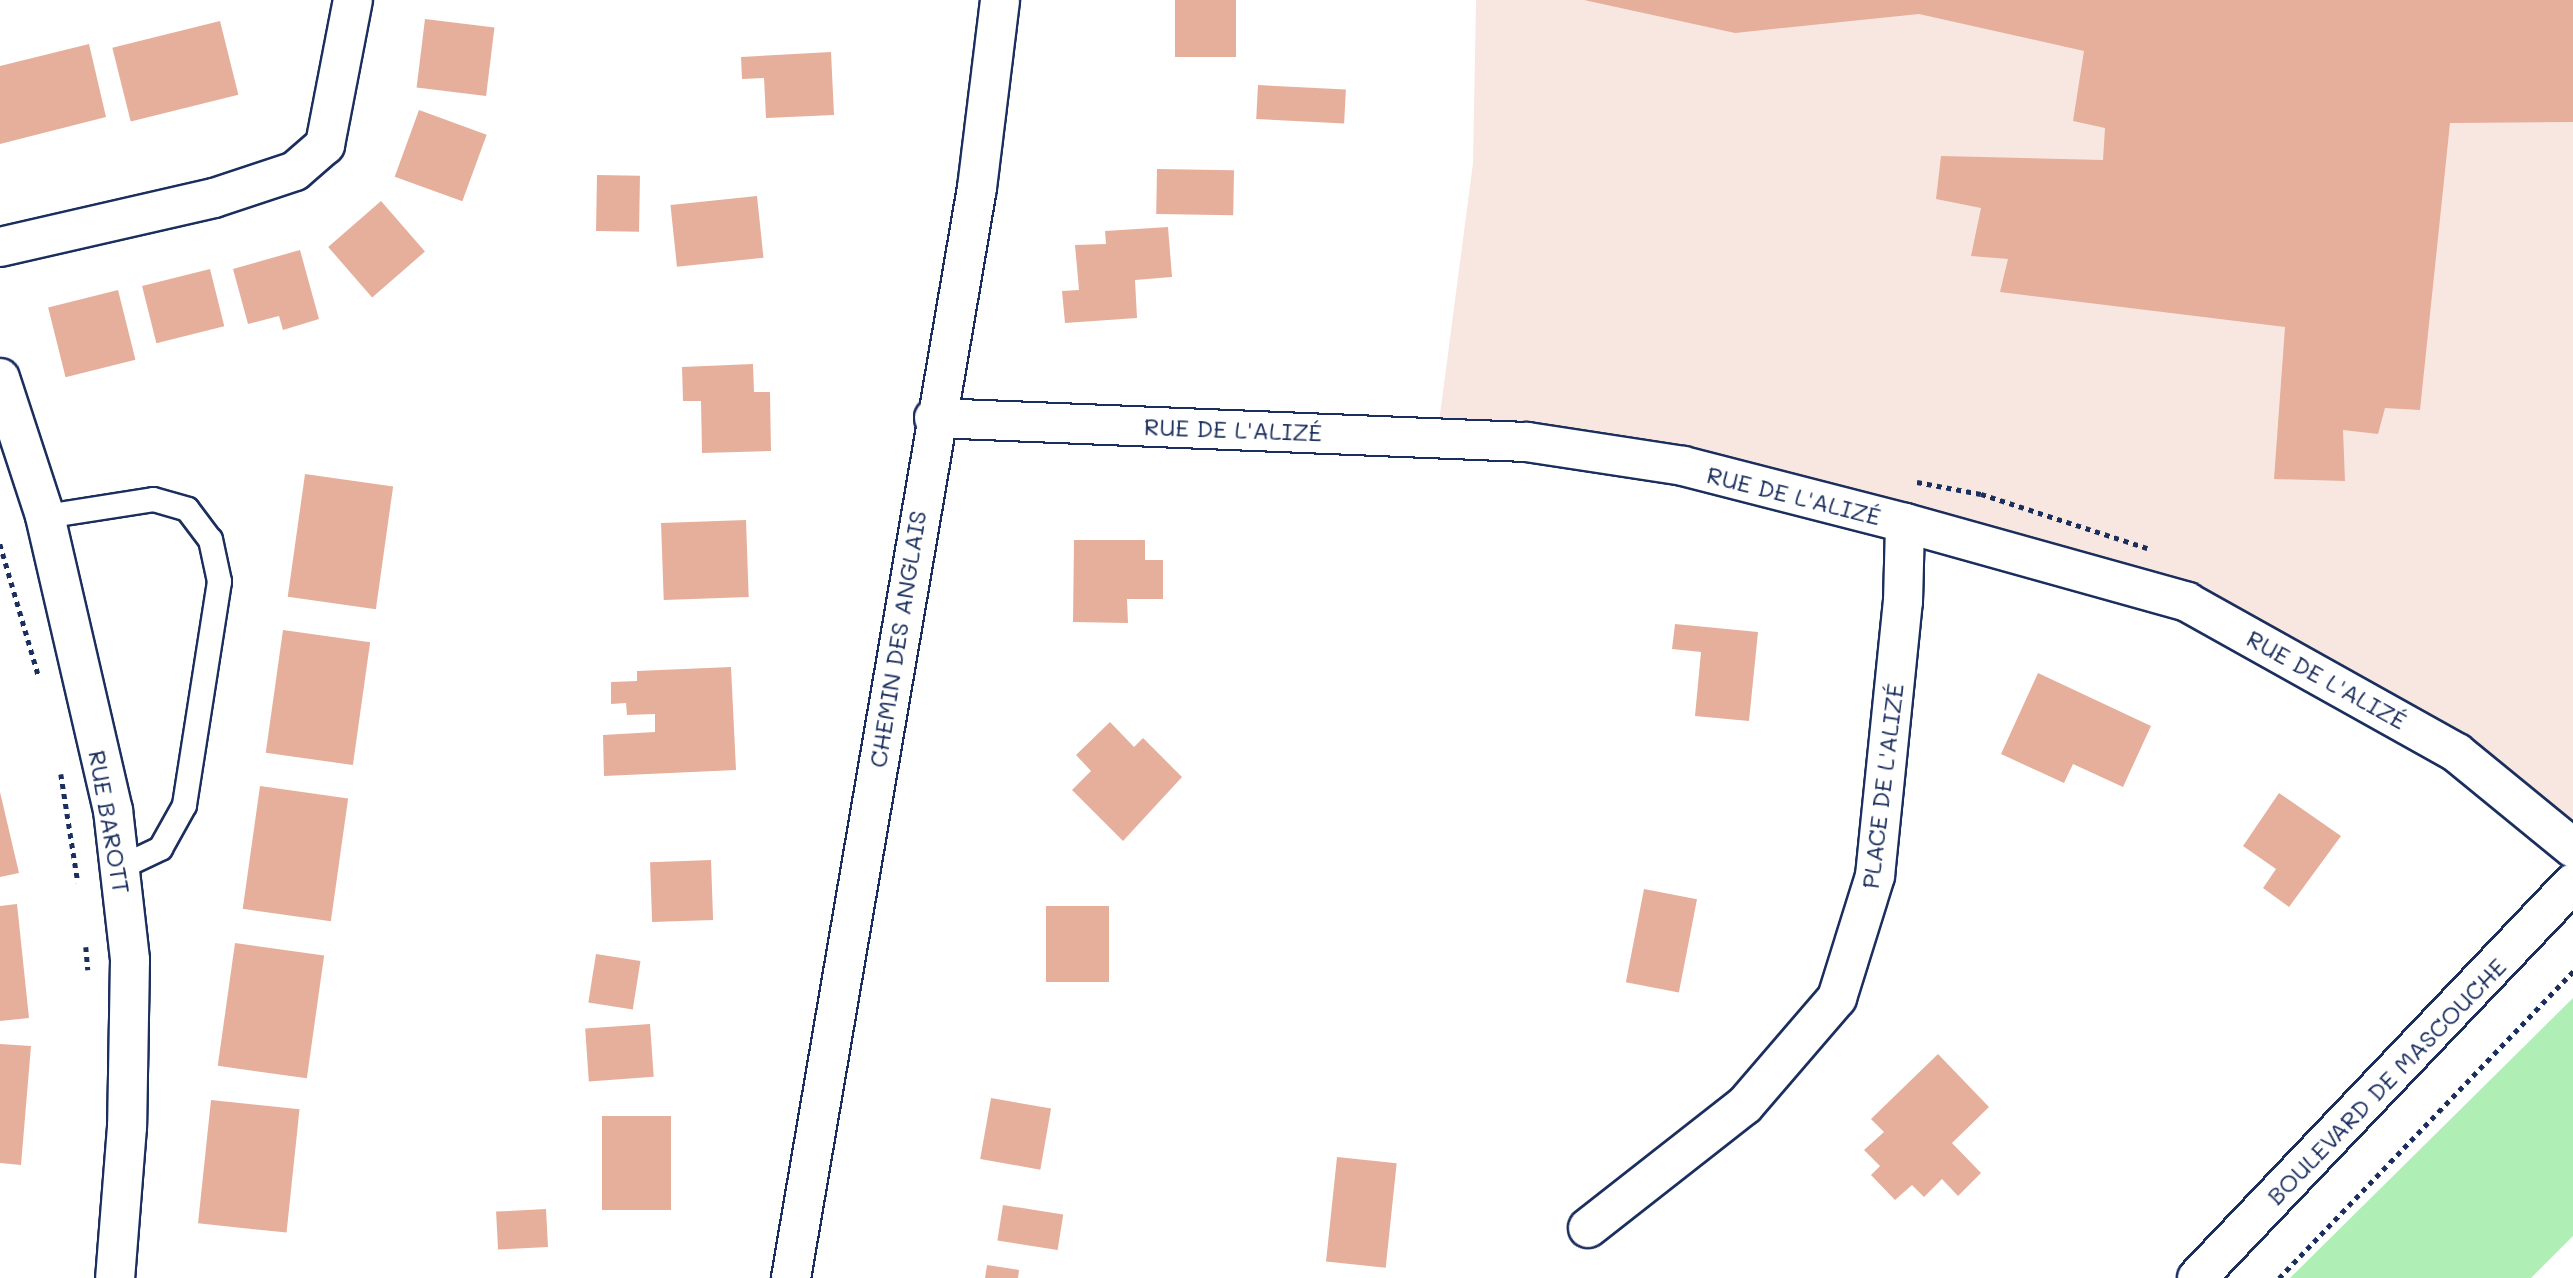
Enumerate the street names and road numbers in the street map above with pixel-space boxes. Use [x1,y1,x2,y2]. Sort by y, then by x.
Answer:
street label: RUE DE L'ALIZÉ [1143,411,1323,447]
street label: RUE DE L'ALIZÉ [1704,459,1884,531]
street label: CHEMIN DES ANGLAIS [862,508,932,770]
street label: RUE DE L'ALIZÉ [2242,623,2412,735]
street label: PLACE DE L'ALIZÉ [1855,682,1909,890]
street label: RUE BAROTT [83,748,137,896]
street label: BOULEVARD DE MASCOUCHE [2260,952,2512,1210]

